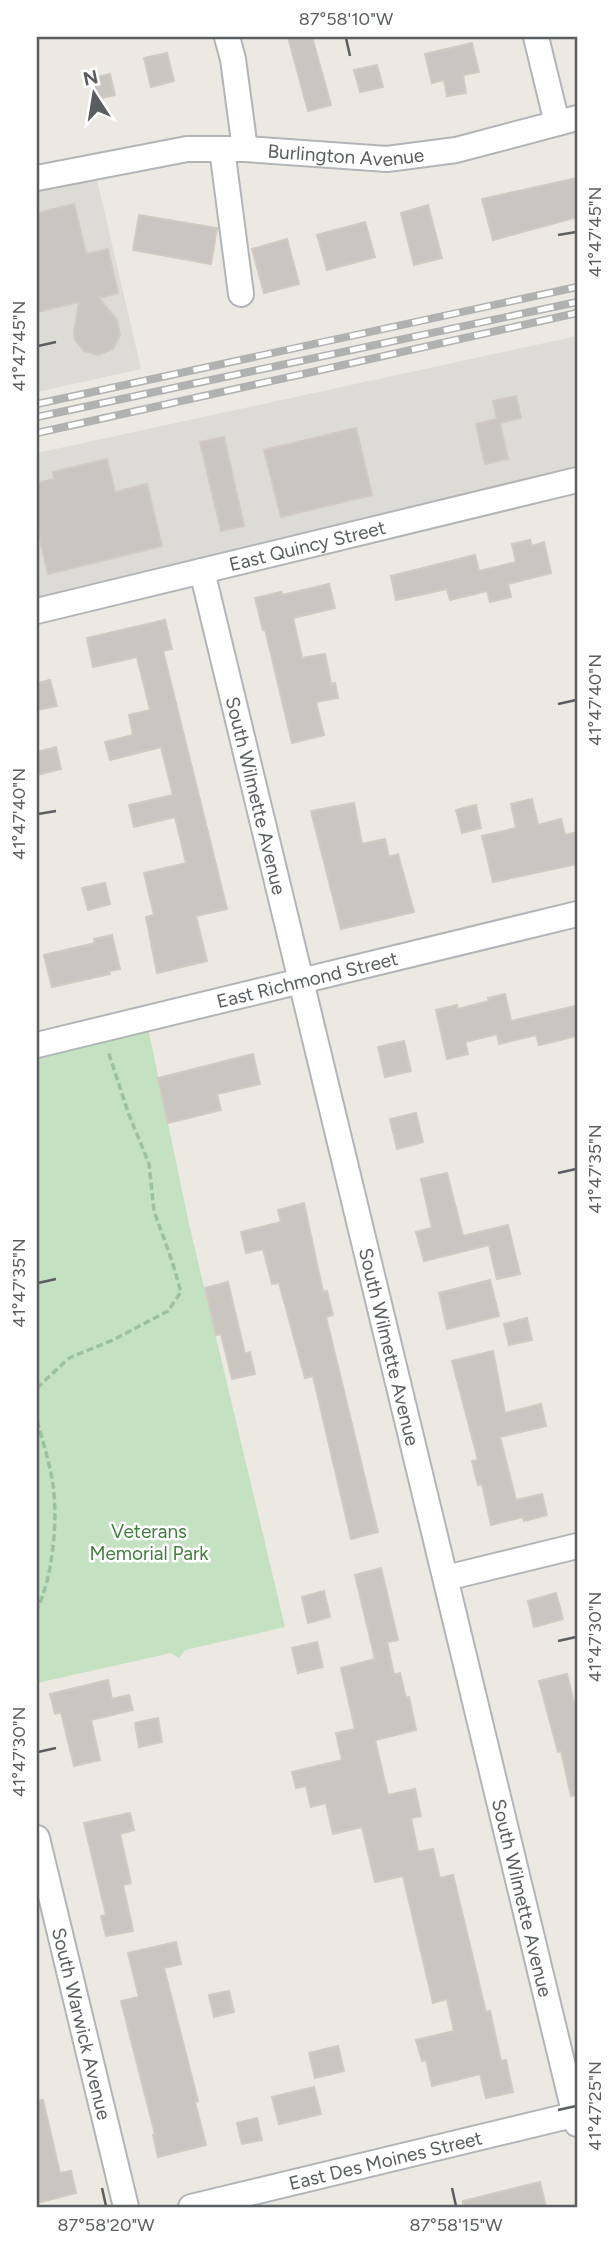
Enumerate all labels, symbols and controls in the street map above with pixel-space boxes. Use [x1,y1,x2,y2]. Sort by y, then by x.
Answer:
text: 87°58'10"W [299,8,394,30]
north arrow [60,60,130,130]
text: N [81,65,100,91]
street label: Burlington Avenue [267,139,425,171]
text: 41°47'45"N [584,187,606,277]
text: 41°47'45"N [8,301,30,391]
street label: East Quincy Street [227,515,388,576]
text: 41°47'40"N [584,654,606,746]
street label: South Wilmette Avenue [221,694,291,897]
text: 41°47'40"N [8,768,30,860]
street label: East Richmond Street [214,946,400,1013]
text: 41°47'35"N [584,1124,606,1214]
text: 41°47'35"N [8,1238,30,1328]
street label: South Wilmette Avenue [354,1245,424,1448]
park label: Veterans Memorial Park [89,1520,209,1565]
text: 41°47'30"N [584,1592,606,1682]
text: 41°47'30"N [8,1707,30,1797]
street label: South Wilmette Avenue [487,1797,557,1999]
street label: South Warwick Avenue [47,1925,116,2122]
text: 41°47'25"N [584,2061,606,2151]
street label: East Des Moines Street [286,2126,484,2195]
text: 87°58'20"W [57,2214,155,2236]
text: 87°58'15"W [409,2214,503,2236]

